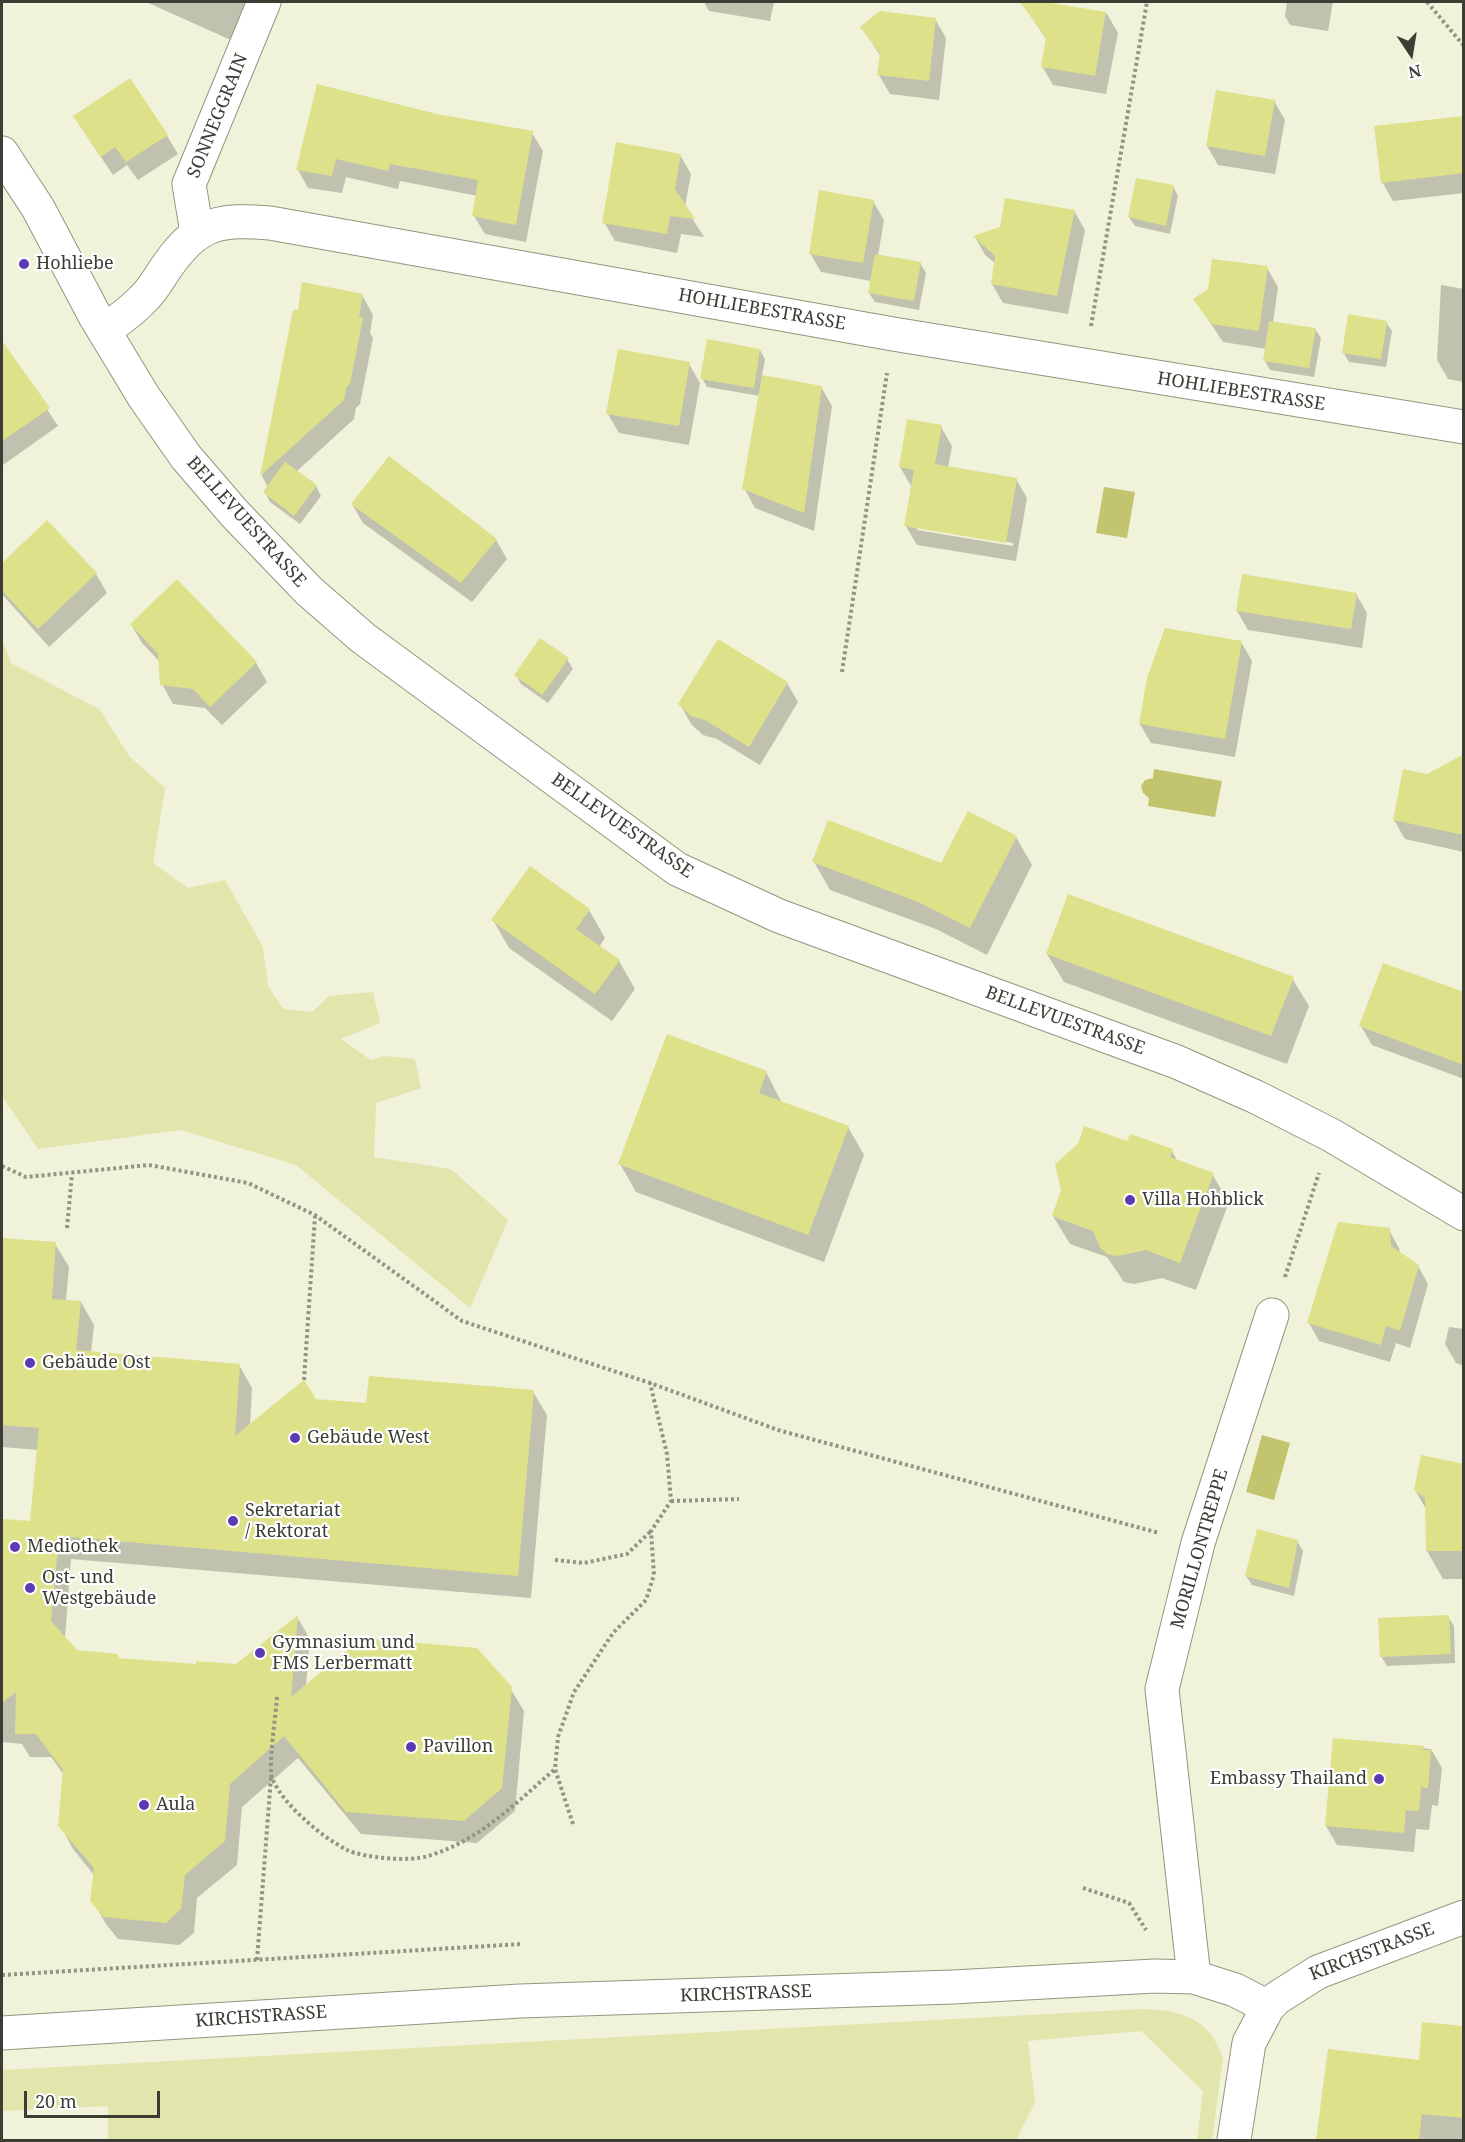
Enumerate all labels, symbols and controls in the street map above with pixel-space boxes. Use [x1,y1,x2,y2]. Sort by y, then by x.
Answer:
north arrow [1381,24,1441,84]
street label: SONNEGGRAIN [183,51,253,181]
text: N [1406,60,1423,84]
place label: Hohliebe [36,253,114,275]
marker: Hohliebe [17,257,31,271]
street label: HOHLIEBESTRASSE [677,285,847,335]
street label: HOHLIEBESTRASSE [1156,368,1326,416]
street label: BELLEVUESTRASSE [182,452,310,592]
street label: BELLEVUESTRASSE [547,769,697,883]
street label: BELLEVUESTRASSE [982,982,1148,1060]
place label: Villa Hohblick [1142,1189,1264,1211]
marker: Villa Hohblick [1123,1193,1137,1207]
place label: Gebäude Ost [42,1352,150,1374]
marker: Gebäude Ost [23,1356,37,1370]
place label: Gebäude West [307,1427,429,1449]
marker: Gebäude West [288,1431,302,1445]
street label: MORILLONTREPPE [1167,1467,1233,1631]
place label: Sekretariat / Rektorat [245,1500,340,1543]
marker: Sekretariat / Rektorat [226,1514,240,1528]
place label: Mediothek [27,1536,119,1558]
marker: Mediothek [8,1540,22,1554]
place label: Ost- und Westgebäude [42,1567,156,1610]
marker: Ost- und Westgebäude [23,1581,37,1595]
place label: Gymnasium und FMS Lerbermatt [272,1632,415,1674]
marker: Gymnasium und FMS Lerbermatt [253,1646,267,1660]
place label: Pavillon [423,1736,493,1758]
marker: Pavillon [404,1740,418,1754]
place label: Embassy Thailand [1210,1768,1367,1790]
marker: Embassy Thailand [1372,1772,1386,1786]
place label: Aula [156,1794,195,1816]
marker: Aula [137,1798,151,1812]
street label: KIRCHSTRASSE [1307,1918,1437,1986]
street label: KIRCHSTRASSE [680,1981,812,2007]
street label: KIRCHSTRASSE [195,2002,327,2032]
scale bar [27,2079,164,2117]
text: 20 m [35,2089,77,2113]

